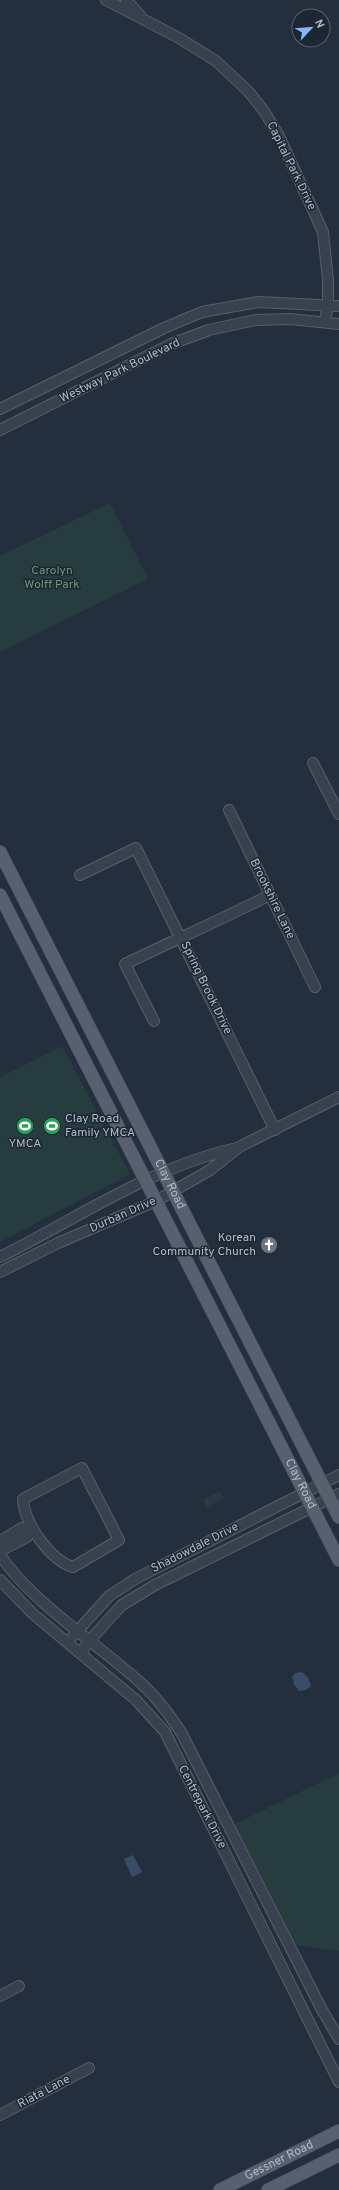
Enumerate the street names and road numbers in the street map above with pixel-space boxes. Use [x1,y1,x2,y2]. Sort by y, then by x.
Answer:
street label: Capital Park Drive [263,119,319,213]
street label: Westway Park Boulevard [57,335,183,407]
street label: Brookshire Lane [246,856,298,942]
street label: Spring Brook Drive [177,939,235,1037]
street label: Clay Road [150,1157,189,1212]
street label: Durban Drive [87,1193,159,1237]
street label: Clay Road [281,1456,320,1512]
street label: Shadowdale Drive [149,1519,241,1577]
street label: Centrepark Drive [174,1763,230,1851]
street label: Riata Lane [15,2071,73,2113]
street label: Gessner Road [242,2137,316,2184]

